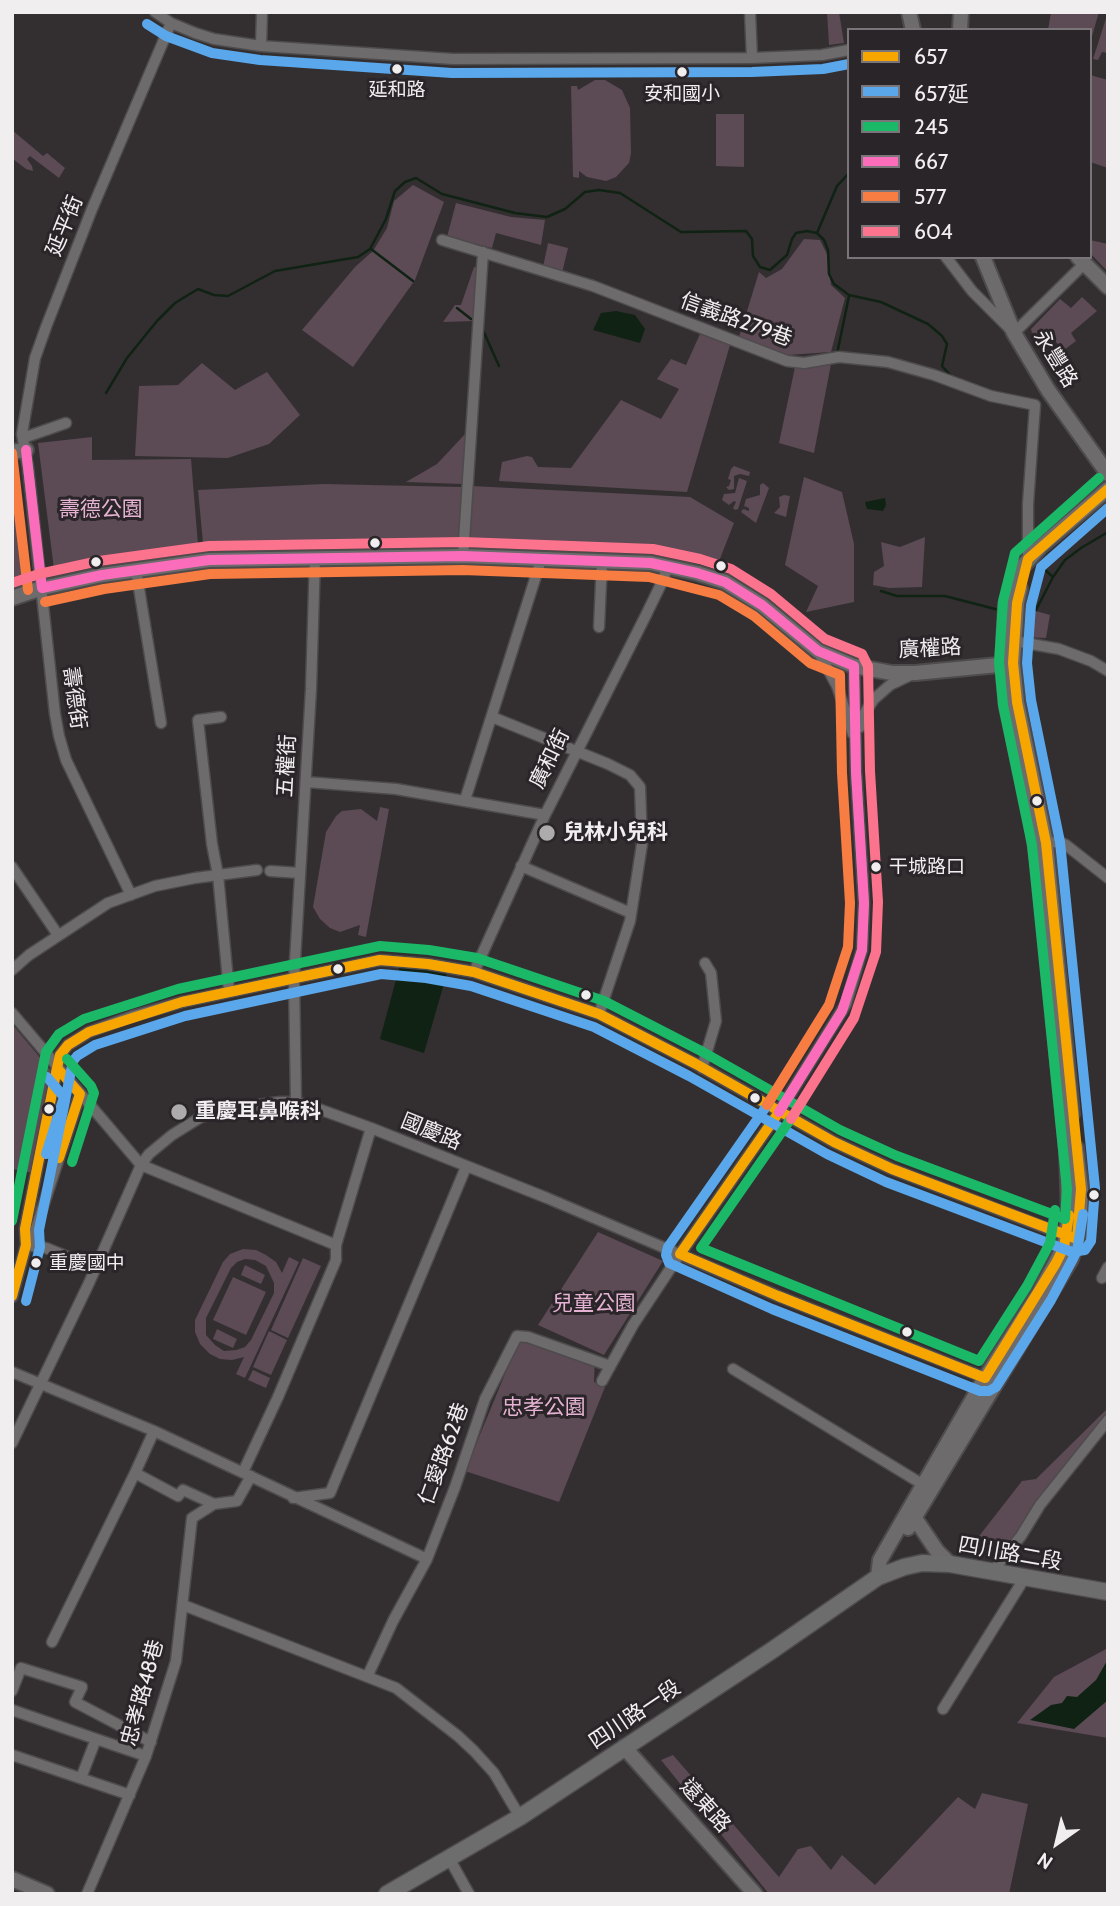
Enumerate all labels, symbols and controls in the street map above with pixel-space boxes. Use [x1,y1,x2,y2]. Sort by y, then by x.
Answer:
legend [847,28,1092,259]
text: 657 [914,44,948,69]
marker: 延和路 [390,62,404,76]
marker: 安和國小 [675,65,689,79]
place label: 延和路 [369,79,425,101]
text: 657延 [914,81,969,106]
place label: 安和國小 [644,83,720,105]
text: 245 [914,114,949,139]
text: 667 [914,149,948,174]
text: 577 [914,184,947,209]
street label: 延平街 [42,192,88,260]
text: 604 [914,219,953,244]
street label: 信義路279巷 [676,288,796,352]
street label: 永豐路 [1028,326,1082,392]
park label: 壽德公園 [59,497,143,523]
unlabelled marker [368,536,382,550]
unlabelled marker [89,555,103,569]
unlabelled marker [714,559,728,573]
street label: 廣權路 [898,635,962,663]
street label: 壽德街 [57,665,91,731]
street label: 廣和街 [525,725,575,793]
street label: 五權街 [273,734,301,798]
unlabelled marker [1030,794,1044,808]
place label: 兒林小兒科 [563,820,668,846]
marker: 兒林小兒科 [537,823,557,843]
place label: 干城路口 [889,856,965,878]
marker: 干城路口 [869,860,883,874]
unlabelled marker [331,962,345,976]
unlabelled marker [579,988,593,1002]
unlabelled marker [748,1091,762,1105]
place label: 重慶耳鼻喉科 [195,1099,321,1125]
unlabelled marker [42,1102,56,1116]
marker: 重慶耳鼻喉科 [169,1102,189,1122]
street label: 國慶路 [397,1109,465,1155]
unlabelled marker [1087,1188,1101,1202]
place label: 重慶國中 [49,1252,125,1274]
marker: 重慶國中 [29,1256,43,1270]
park label: 兒童公園 [552,1291,636,1317]
unlabelled marker [900,1325,914,1339]
park label: 忠孝公園 [502,1395,586,1421]
street label: 仁愛路62巷 [414,1399,474,1509]
street label: 四川路二段 [956,1532,1064,1576]
street label: 忠孝路48巷 [117,1637,169,1749]
street label: 四川路一段 [584,1675,686,1755]
street label: 遠東路 [675,1774,735,1838]
north arrow [1022,1808,1092,1878]
text: N [1033,1848,1057,1874]

